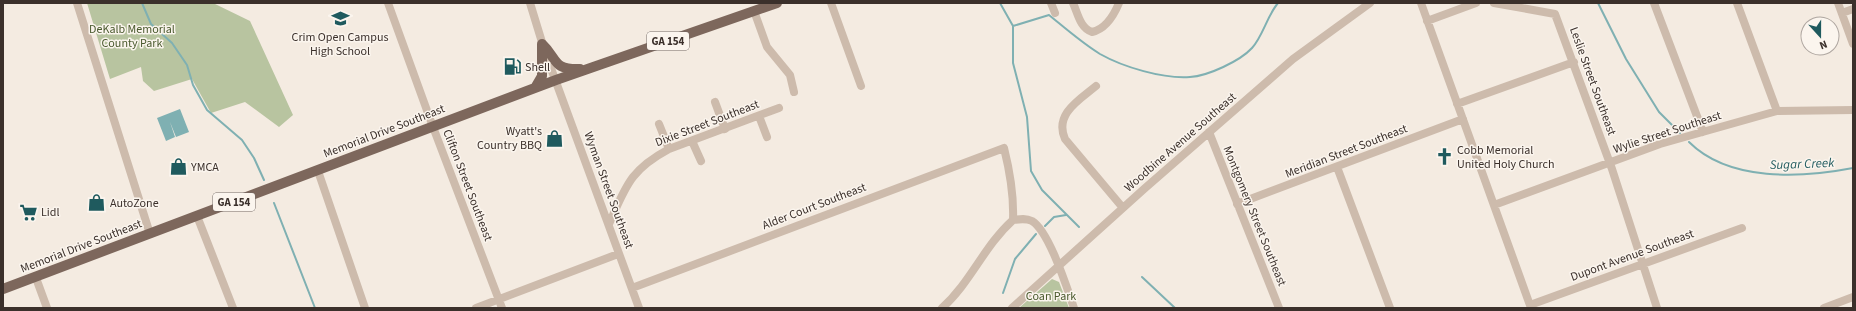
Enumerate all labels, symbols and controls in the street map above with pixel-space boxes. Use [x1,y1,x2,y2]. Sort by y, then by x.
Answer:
school or university icon: Crim Open Campus High School [330,8,350,28]
north arrow [1800,16,1840,56]
park label: DeKalb Memorial County Park [89,21,175,52]
street label: Leslie Street Southeast [1565,25,1620,138]
place label: Crim Open Campus High School [292,29,388,60]
road number: GA 154 [647,32,689,50]
text: N [1817,37,1830,53]
fuel station icon: Shell [502,57,522,77]
place label: Shell [525,59,550,76]
street label: Woodbine Avenue Southeast [1121,89,1240,196]
street label: Dixie Street Southeast [653,96,762,151]
street label: Memorial Drive Southeast [321,100,447,162]
street label: Wylie Street Southeast [1611,107,1723,158]
street label: Meridian Street Southeast [1283,120,1410,183]
place label: Wyatt's Country BBQ [477,123,542,154]
street label: Clifton Street Southeast [438,127,497,244]
shop icon: Wyatt's Country BBQ [545,128,565,148]
street label: Wyman Street Southeast [579,129,638,251]
place label: Cobb Memorial United Holy Church [1457,142,1555,173]
street label: Montgomery Street Southeast [1219,144,1290,289]
church icon: Cobb Memorial United Holy Church [1434,147,1454,167]
water label: Sugar Creek [1770,154,1835,174]
shop icon: YMCA [168,157,188,177]
place label: YMCA [190,159,219,176]
street label: Alder Court Southeast [760,179,869,234]
shop icon: AutoZone [87,193,107,213]
road number: GA 154 [213,193,255,211]
place label: AutoZone [110,195,159,212]
supermarket icon: Lidl [18,202,38,222]
place label: Lidl [41,204,60,221]
street label: Memorial Drive Southeast [18,215,144,277]
street label: Dupont Avenue Southeast [1568,225,1696,286]
park label: Coan Park [1026,288,1076,305]

